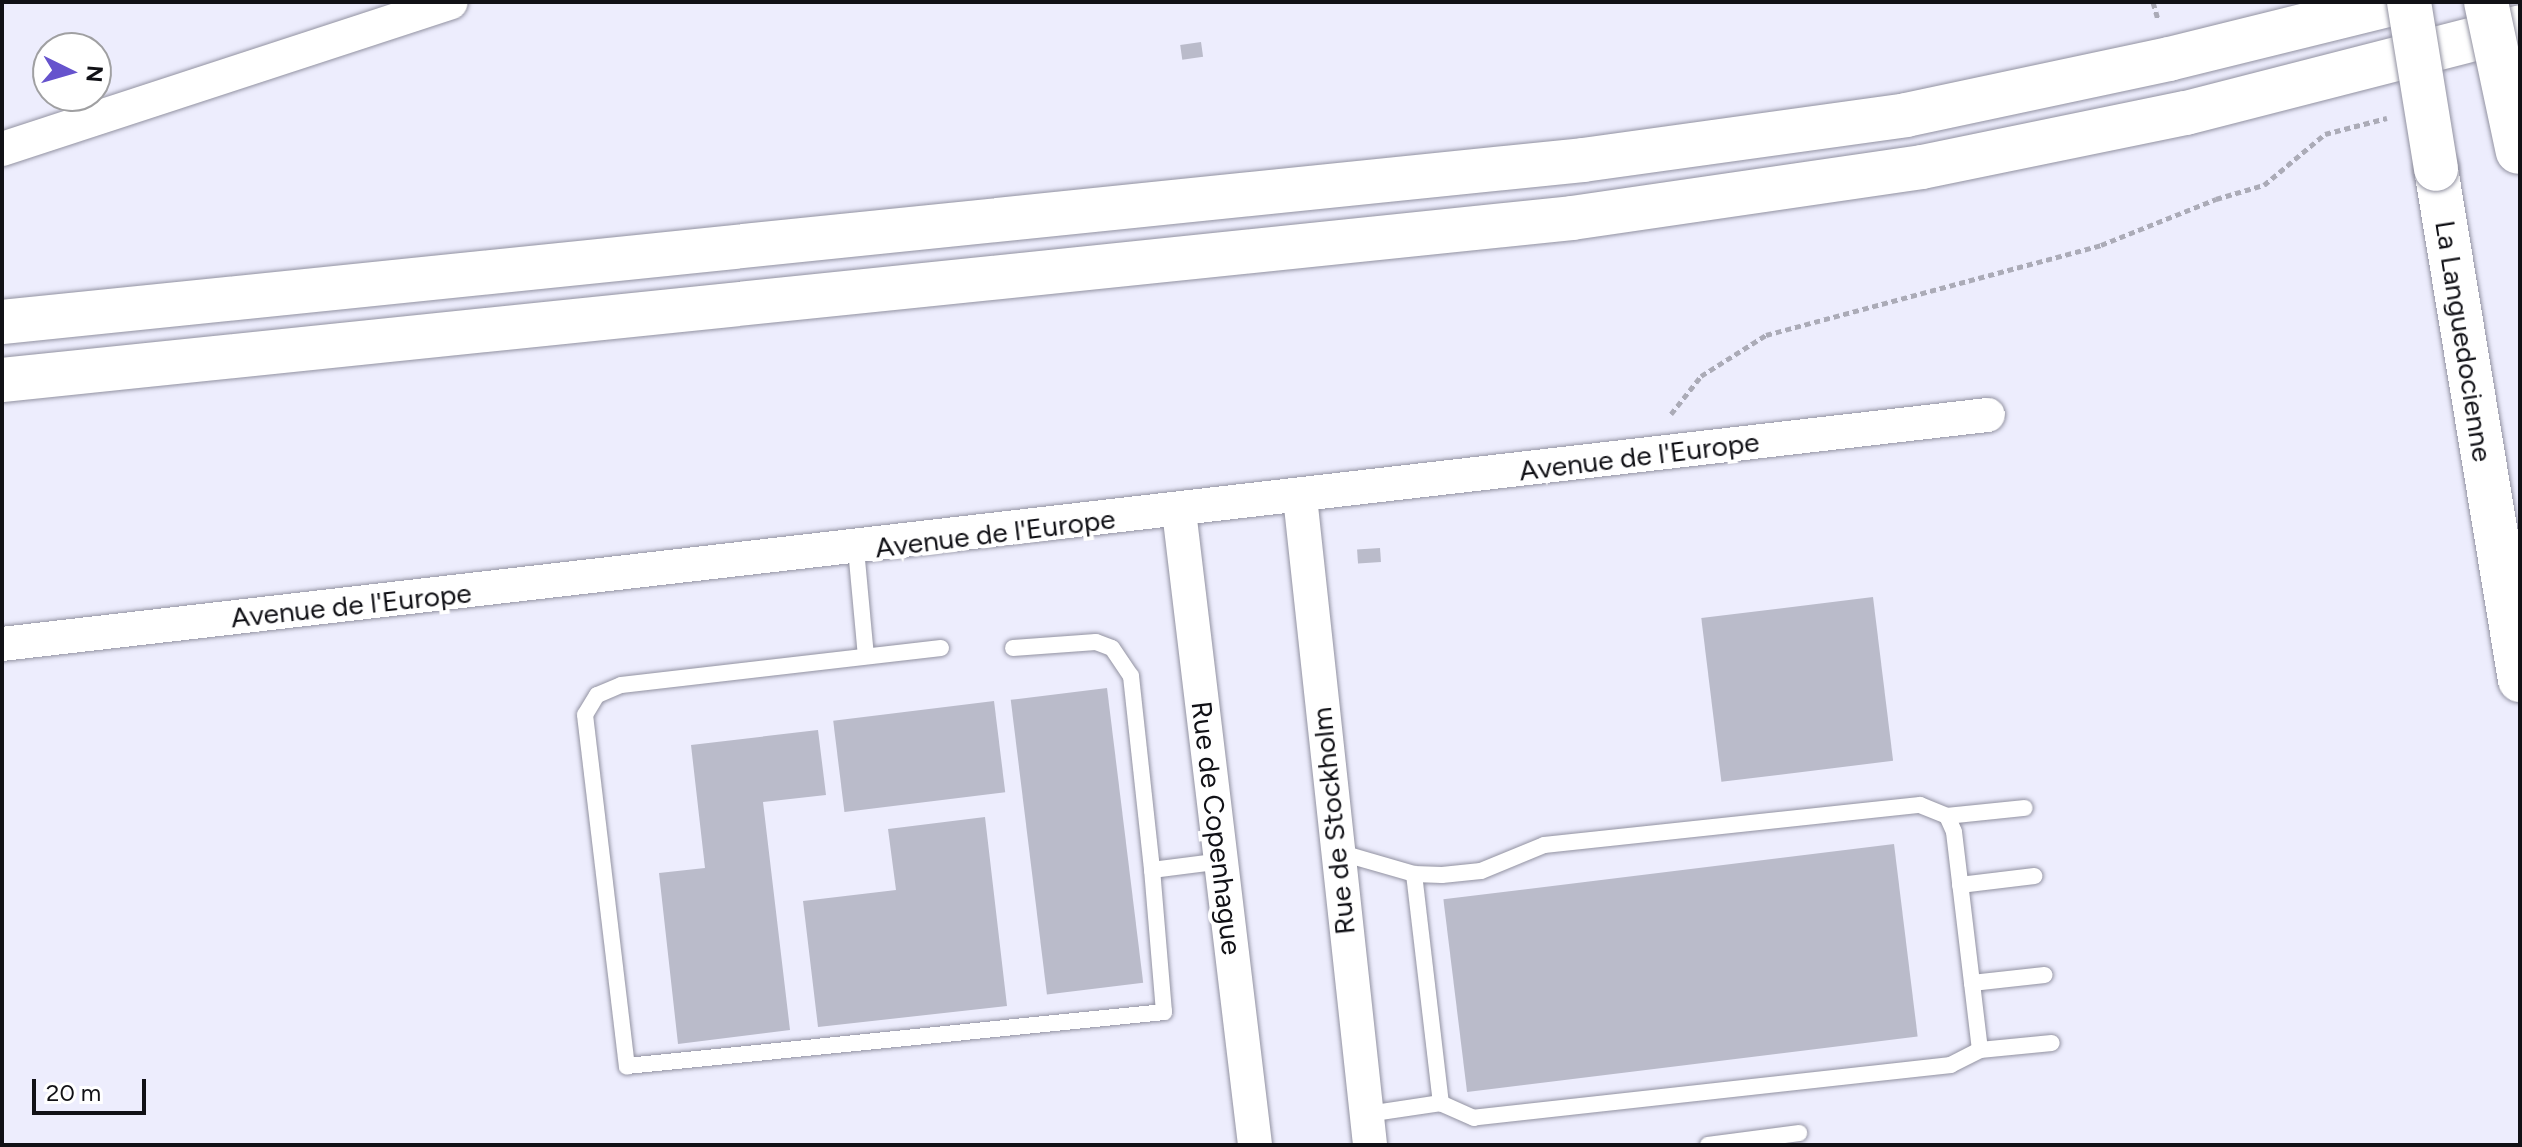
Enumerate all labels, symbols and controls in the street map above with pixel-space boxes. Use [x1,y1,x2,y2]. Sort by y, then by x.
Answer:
north arrow [32,32,112,112]
text: N [80,64,109,84]
street label: La Languedocienne [2428,218,2500,464]
street label: Avenue de l'Europe [1517,425,1761,487]
street label: Avenue de l'Europe [873,502,1117,564]
street label: Avenue de l'Europe [229,576,473,634]
street label: Rue de Copenhague [1185,699,1249,957]
street label: Rue de Stockholm [1304,706,1362,936]
scale bar [36,1063,150,1113]
text: 20 m [46,1078,101,1107]

